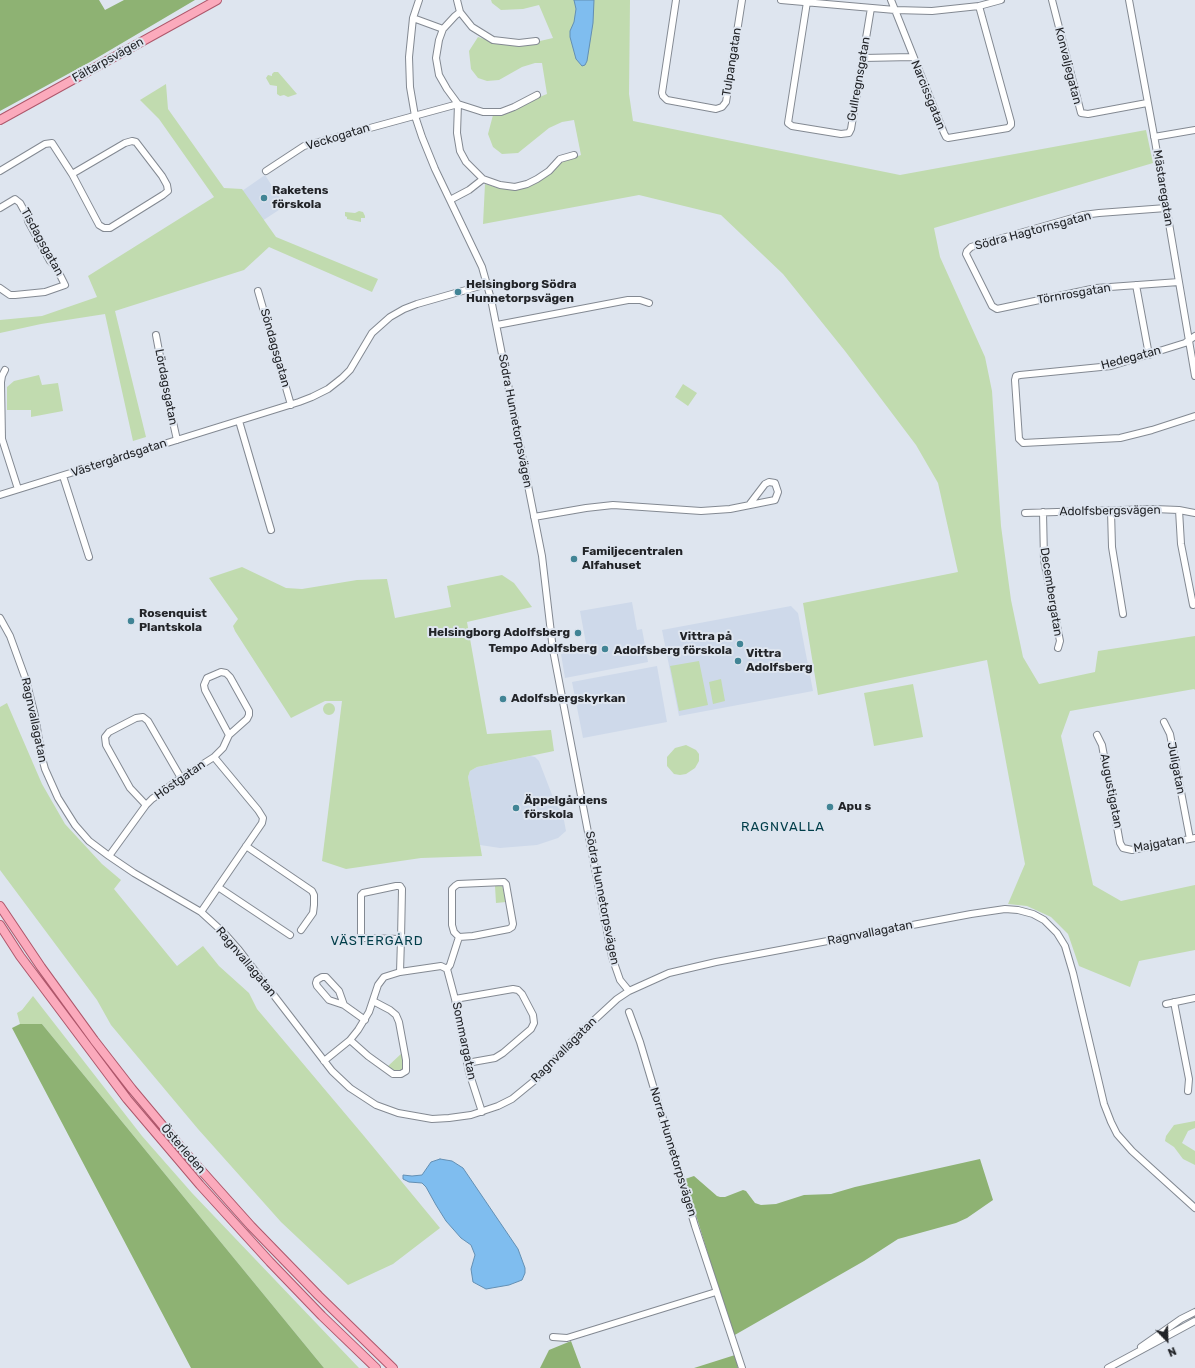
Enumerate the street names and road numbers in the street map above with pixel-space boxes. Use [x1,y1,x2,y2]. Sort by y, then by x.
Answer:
street label: Konvaljegatan [1051,26,1085,106]
street label: Tulpangatan [719,27,745,97]
street label: Fältarpsvägen [70,34,146,86]
street label: Gullregnsgatan [845,36,873,122]
street label: Narcissgatan [908,58,948,132]
street label: Veckogatan [304,121,372,153]
street label: Mästaregatan [1150,149,1176,227]
street label: Tisdagsgatan [17,206,67,278]
street label: Södra Hagtornsgatan [973,209,1093,253]
street label: Törnrosgatan [1036,280,1112,308]
street label: Söndagsgatan [257,307,293,389]
street label: Hedegatan [1099,343,1163,373]
street label: Lördagsgatan [152,348,180,426]
street label: Södra Hunnetorpsvägen [495,353,535,489]
street label: Västergårdsgatan [69,436,169,480]
street label: Adolfsbergsvägen [1059,503,1161,519]
street label: Decembergatan [1037,547,1065,637]
street label: Ragnvallagatan [18,676,50,764]
street label: Juligatan [1164,741,1188,795]
street label: Augustigatan [1097,753,1125,829]
street label: Höstgatan [152,757,208,803]
street label: Södra Hunnetorpsvägen [582,830,622,966]
street label: Majgatan [1132,832,1186,856]
street label: Ragnvallagatan [826,918,914,948]
street label: Ragnvallagatan [213,924,279,1000]
street label: Sommargatan [449,1001,479,1081]
street label: Ragnvallagatan [528,1014,600,1086]
street label: Norra Hunnetorpsvägen [646,1086,700,1218]
street label: Österleden [158,1121,208,1177]

